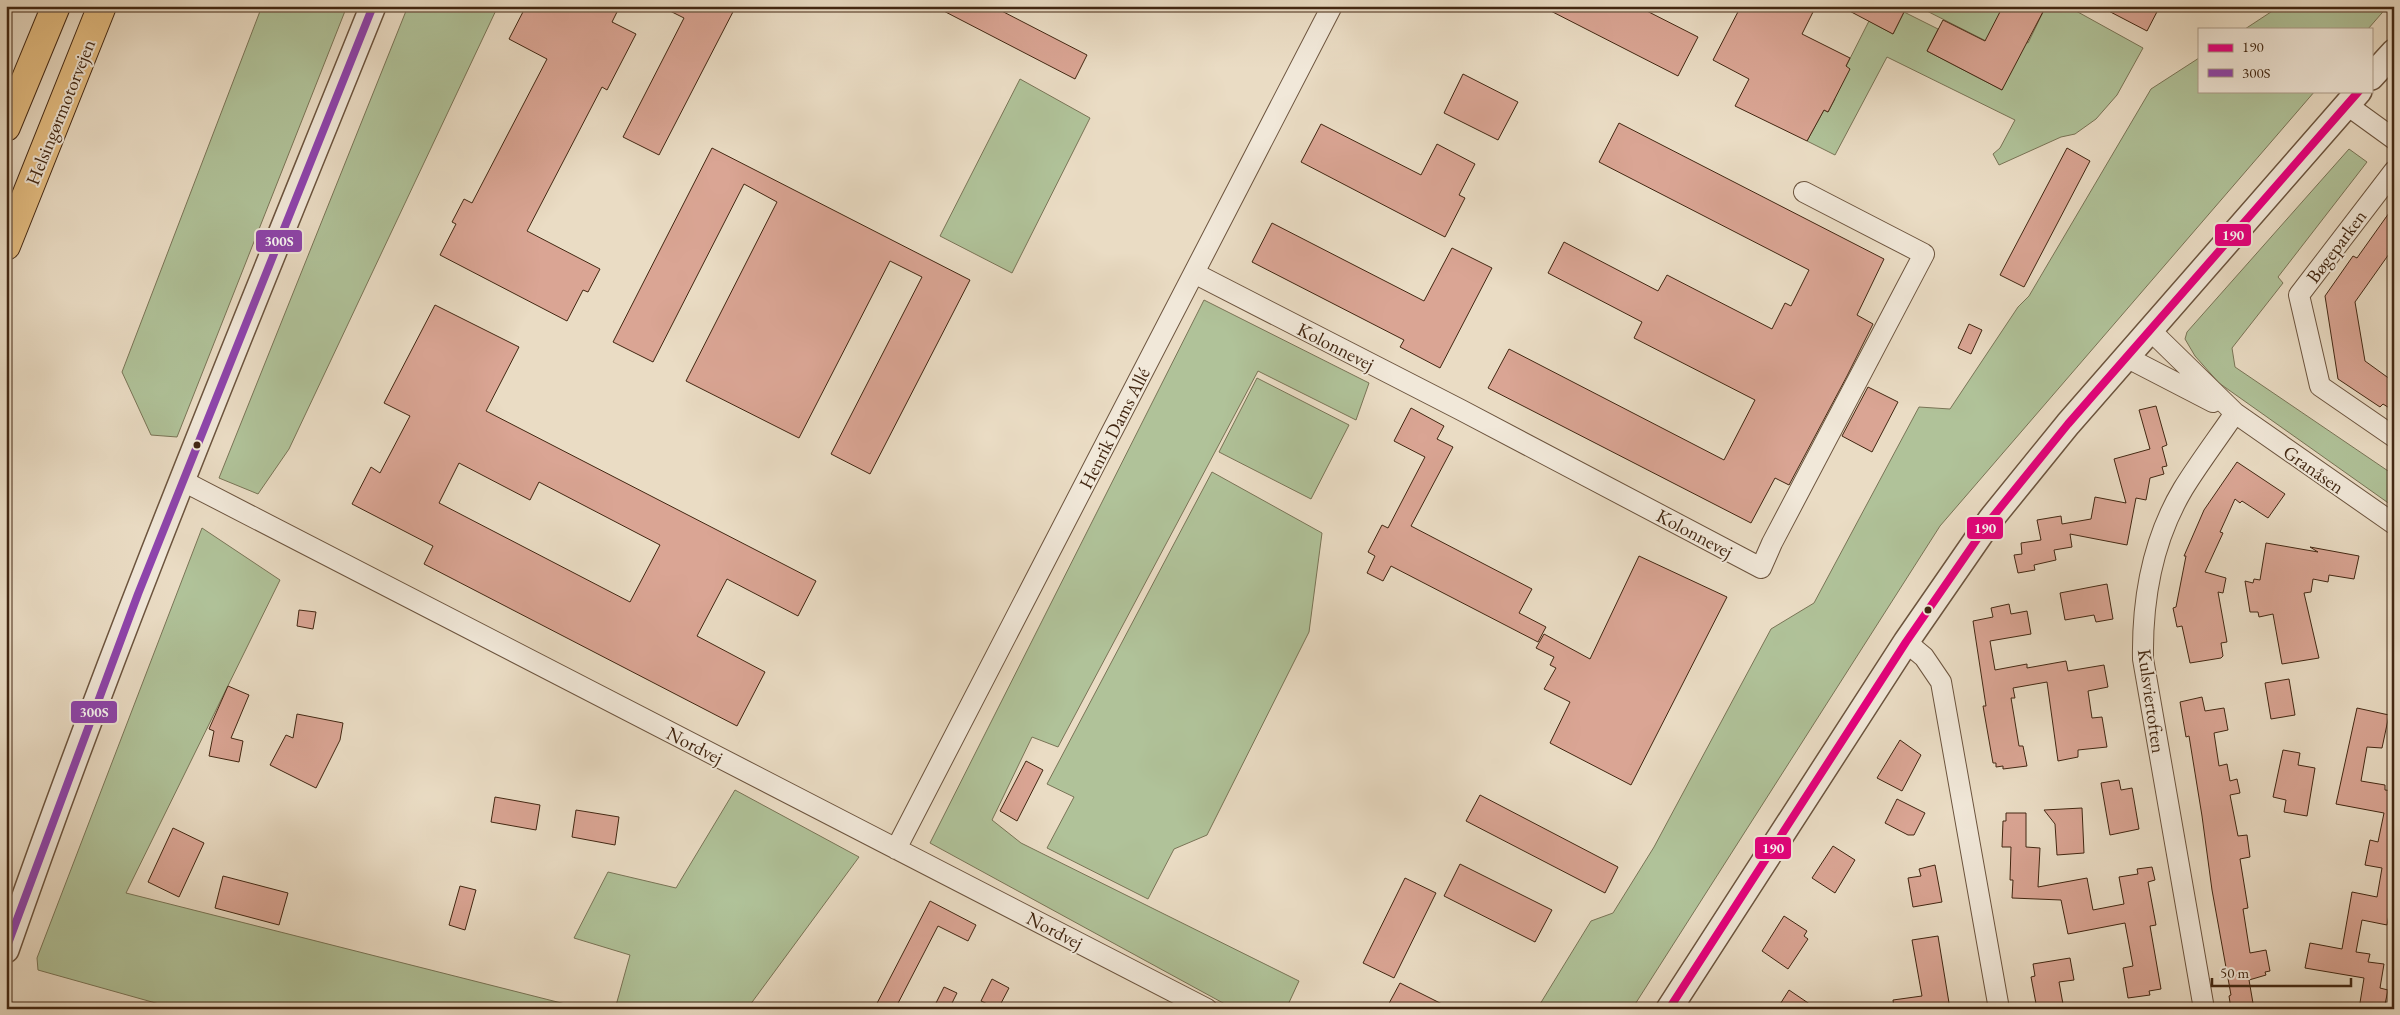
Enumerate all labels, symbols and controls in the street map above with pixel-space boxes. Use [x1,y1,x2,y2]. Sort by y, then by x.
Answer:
legend [2198,28,2372,92]
street label: Helsingørmotorvejen [20,36,101,189]
text: 190 [2242,37,2264,56]
text: 300S [2242,63,2271,82]
street label: Bøgeparken [2301,205,2372,288]
line badge: 190 [2214,223,2252,247]
text: 190 [2222,226,2245,244]
line badge: 300S [255,229,303,253]
text: 300S [264,232,294,250]
street label: Kolonnevej [1293,316,1378,376]
street label: Henrik Dams Allé [1073,363,1156,493]
street label: Granåsen [2278,439,2349,499]
unlabelled marker [192,440,202,450]
street label: Kolonnevej [1652,503,1737,564]
line badge: 190 [1966,516,2004,540]
text: 190 [1974,519,1997,537]
unlabelled marker [1923,605,1933,615]
street label: Kulsviertoften [2132,647,2171,755]
line badge: 300S [70,700,118,724]
text: 300S [79,703,109,721]
street label: Nordvej [662,721,727,770]
line badge: 190 [1754,836,1792,860]
text: 190 [1762,839,1785,857]
street label: Nordvej [1022,906,1087,955]
scale bar [2212,955,2351,987]
text: 50 m [2220,963,2249,982]

